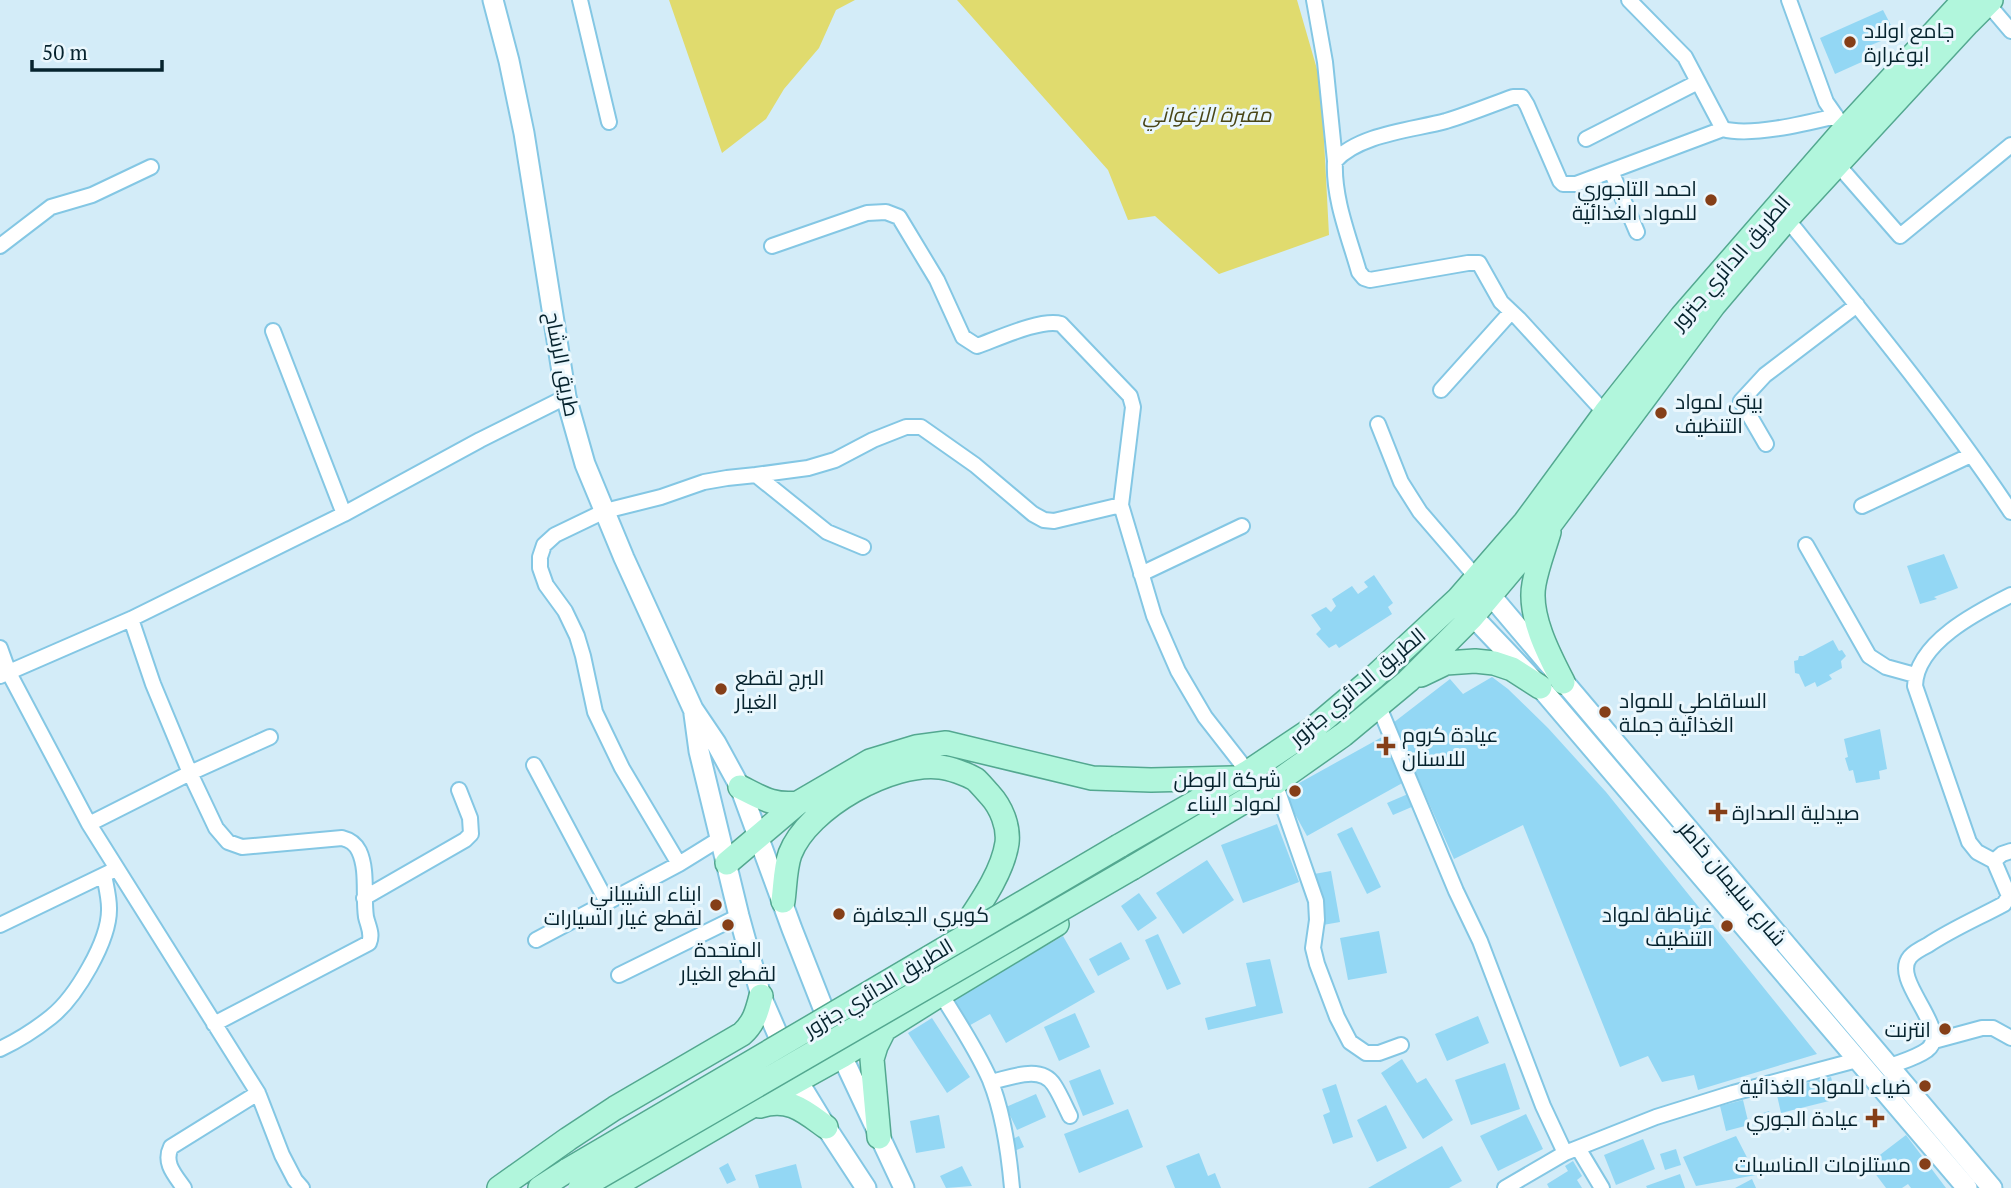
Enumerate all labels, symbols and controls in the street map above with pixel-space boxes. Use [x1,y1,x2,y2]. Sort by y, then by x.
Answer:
place label: جامع اولاد ابوغرارة [1864,16,1954,68]
scale bar [32,28,161,72]
marker: جامع اولاد ابوغرارة [1842,34,1858,50]
text: 50 m [42,38,88,66]
park label: مقبرة الزغواني [1143,100,1272,132]
place label: احمد التاجوري للمواد الغذائية [1572,174,1697,226]
street label: الطريق الدائري جنزور [1663,189,1799,338]
marker: احمد التاجوري للمواد الغذائية [1703,192,1719,208]
street label: طريق الرشاح [538,309,587,419]
place label: بيتي لمواد التنظيف [1675,387,1763,439]
marker: بيتي لمواد التنظيف [1653,405,1669,421]
street label: الطريق الدائري جنزور [1282,621,1433,754]
place label: البرج لقطع الغيار [734,663,824,715]
marker: البرج لقطع الغيار [713,681,729,697]
place label: الساقاطي للمواد الغذائية جملة [1619,686,1767,738]
marker: الساقاطي للمواد الغذائية جملة [1597,704,1613,720]
place label: عيادة كروم للاسنان [1402,720,1498,772]
marker: عيادة كروم للاسنان [1376,736,1396,756]
place label: شركة الوطن لمواد البناء [1173,765,1281,817]
marker: شركة الوطن لمواد البناء [1287,783,1303,799]
place label: صيدلية الصدارة [1732,798,1860,826]
marker: صيدلية الصدارة [1710,804,1726,820]
street label: شارع سليمان خاطر [1671,814,1794,952]
place label: ابناء الشيباني لقطع غيار السيارات [544,879,702,932]
marker: ابناء الشيباني لقطع غيار السيارات [708,897,724,913]
place label: كوبري الجعافرة [853,900,989,931]
place label: غرناطة لمواد التنظيف [1602,900,1713,952]
marker: كوبري الجعافرة [831,906,847,922]
marker: المتحدة لقطع الغيار [720,917,736,933]
marker: غرناطة لمواد التنظيف [1719,918,1735,934]
street label: الطريق الدائري جنزور [797,931,960,1046]
place label: المتحدة لقطع الغيار [679,935,776,988]
place label: انترنت [1885,1015,1931,1043]
marker: انترنت [1937,1021,1953,1037]
place label: ضياء للمواد الغذائية [1740,1072,1911,1100]
marker: ضياء للمواد الغذائية [1917,1078,1933,1094]
place label: عيادة الجوري [1746,1104,1859,1135]
marker: عيادة الجوري [1865,1108,1885,1128]
place label: مستلزمات المناسبات [1735,1150,1911,1178]
marker: مستلزمات المناسبات [1917,1156,1933,1172]

